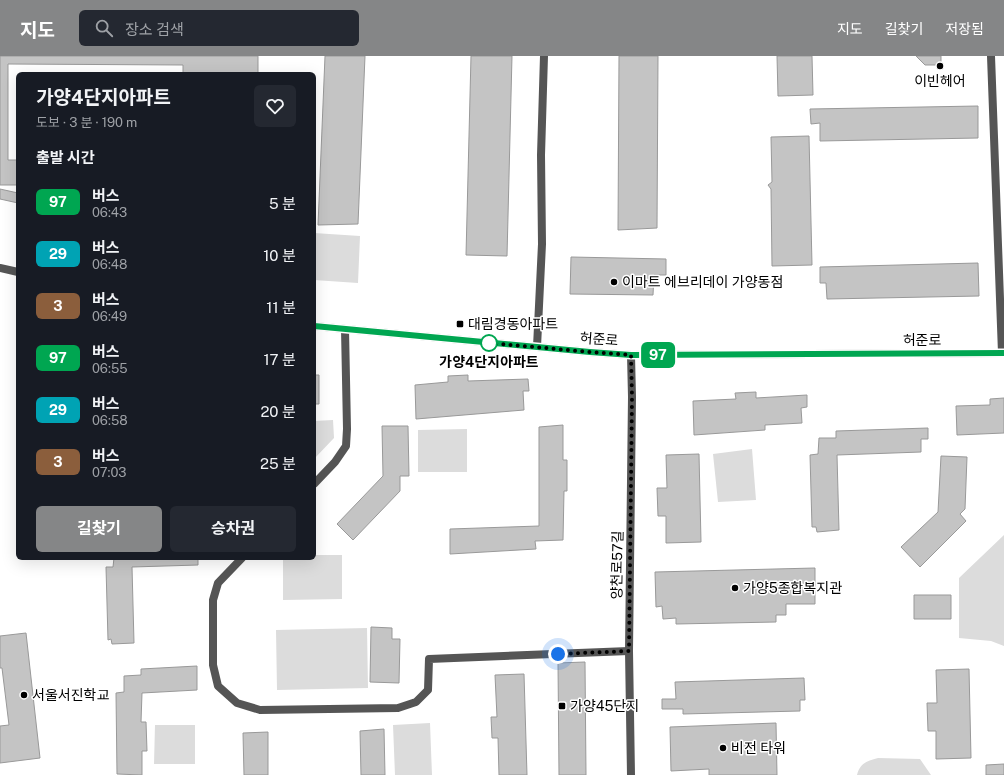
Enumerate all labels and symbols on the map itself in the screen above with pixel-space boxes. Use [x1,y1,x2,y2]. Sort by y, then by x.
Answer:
marker: 이빈헤어 [935,61,945,71]
place label: 이빈헤어 [914,73,966,89]
place label: 이마트 에브리데이 가양동점 [622,274,783,290]
marker: 이마트 에브리데이 가양동점 [609,277,619,287]
place label: 대림경동아파트 [468,316,558,332]
marker: 대림경동아파트 [455,319,465,329]
street label: 허준로 [579,330,619,348]
street label: 허준로 [903,332,941,348]
marker: 가양4단지아파트 [480,334,498,352]
line badge: 97 [640,342,676,368]
place label: 가양4단지아파트 [439,354,539,370]
street label: 양천로57길 [608,530,626,600]
place label: 가양5종합복지관 [743,580,842,596]
marker: 가양5종합복지관 [730,583,740,593]
your location [548,644,568,664]
place label: 서울서진학교 [32,687,109,703]
marker: 서울서진학교 [19,690,29,700]
place label: 가양45단지 [570,698,639,714]
marker: 가양45단지 [557,701,567,711]
place label: 비전 타워 [731,740,786,756]
marker: 비전 타워 [718,743,728,753]

